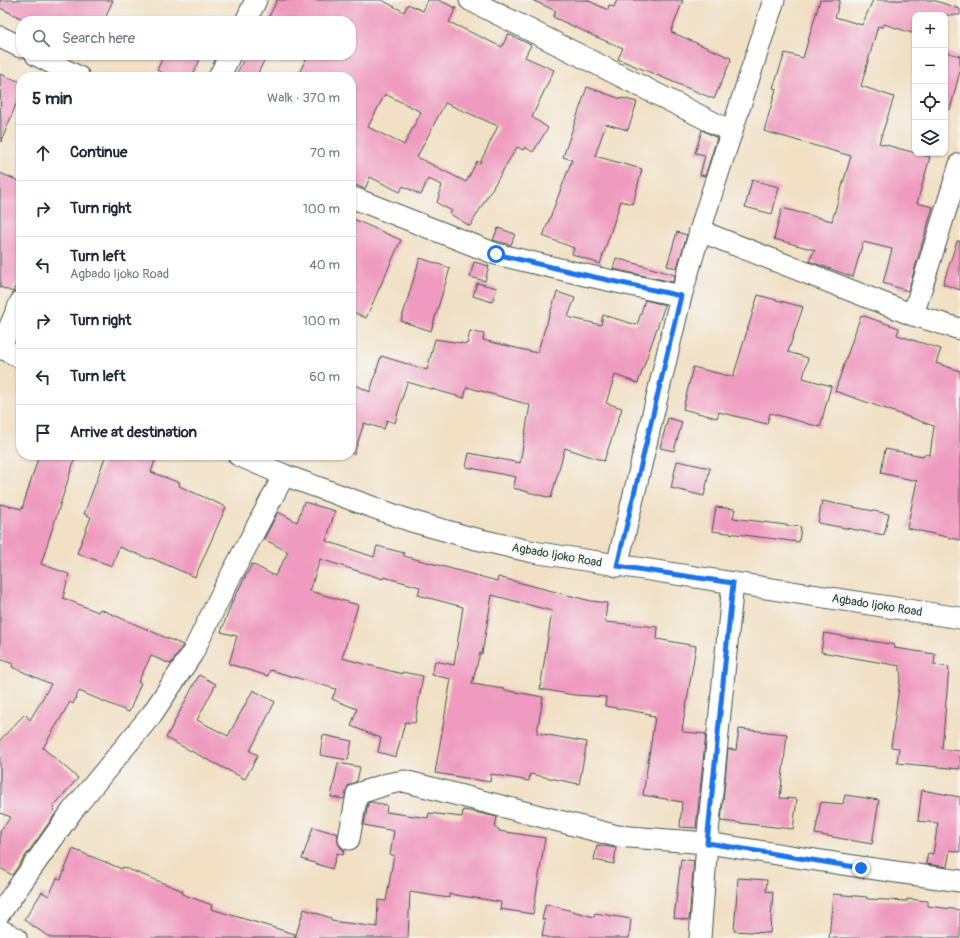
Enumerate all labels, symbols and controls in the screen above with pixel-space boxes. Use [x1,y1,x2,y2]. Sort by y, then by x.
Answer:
map controls [912,12,948,156]
button: + [912,12,948,48]
search box [16,16,356,60]
icon: search [30,27,52,49]
text: Search here [62,29,135,48]
button: − [912,48,948,84]
button: locate [912,84,948,120]
text: 5 min [32,88,72,109]
text: Walk · 370 m [267,90,340,106]
button: layers [912,120,948,156]
icon: ahead [32,142,54,164]
text: Continue [70,143,128,162]
text: 70 m [310,145,340,161]
icon: right [32,198,54,220]
text: Turn right [70,199,131,218]
text: 100 m [303,201,340,217]
route start [487,245,505,263]
text: Turn left [70,247,126,266]
icon: left [32,254,54,276]
text: 40 m [309,257,340,273]
text: Agbado Ijoko Road [70,266,169,282]
icon: right [32,310,54,332]
text: Turn right [70,311,131,330]
text: 100 m [303,313,340,329]
icon: left [32,366,54,388]
text: Turn left [70,367,126,386]
text: 60 m [309,369,340,385]
icon: arrive [32,422,54,444]
text: Arrive at destination [70,423,197,442]
street label: Agbado Ijoko Road [511,540,603,571]
street label: Agbado Ijoko Road [831,591,923,620]
route end [852,859,870,877]

